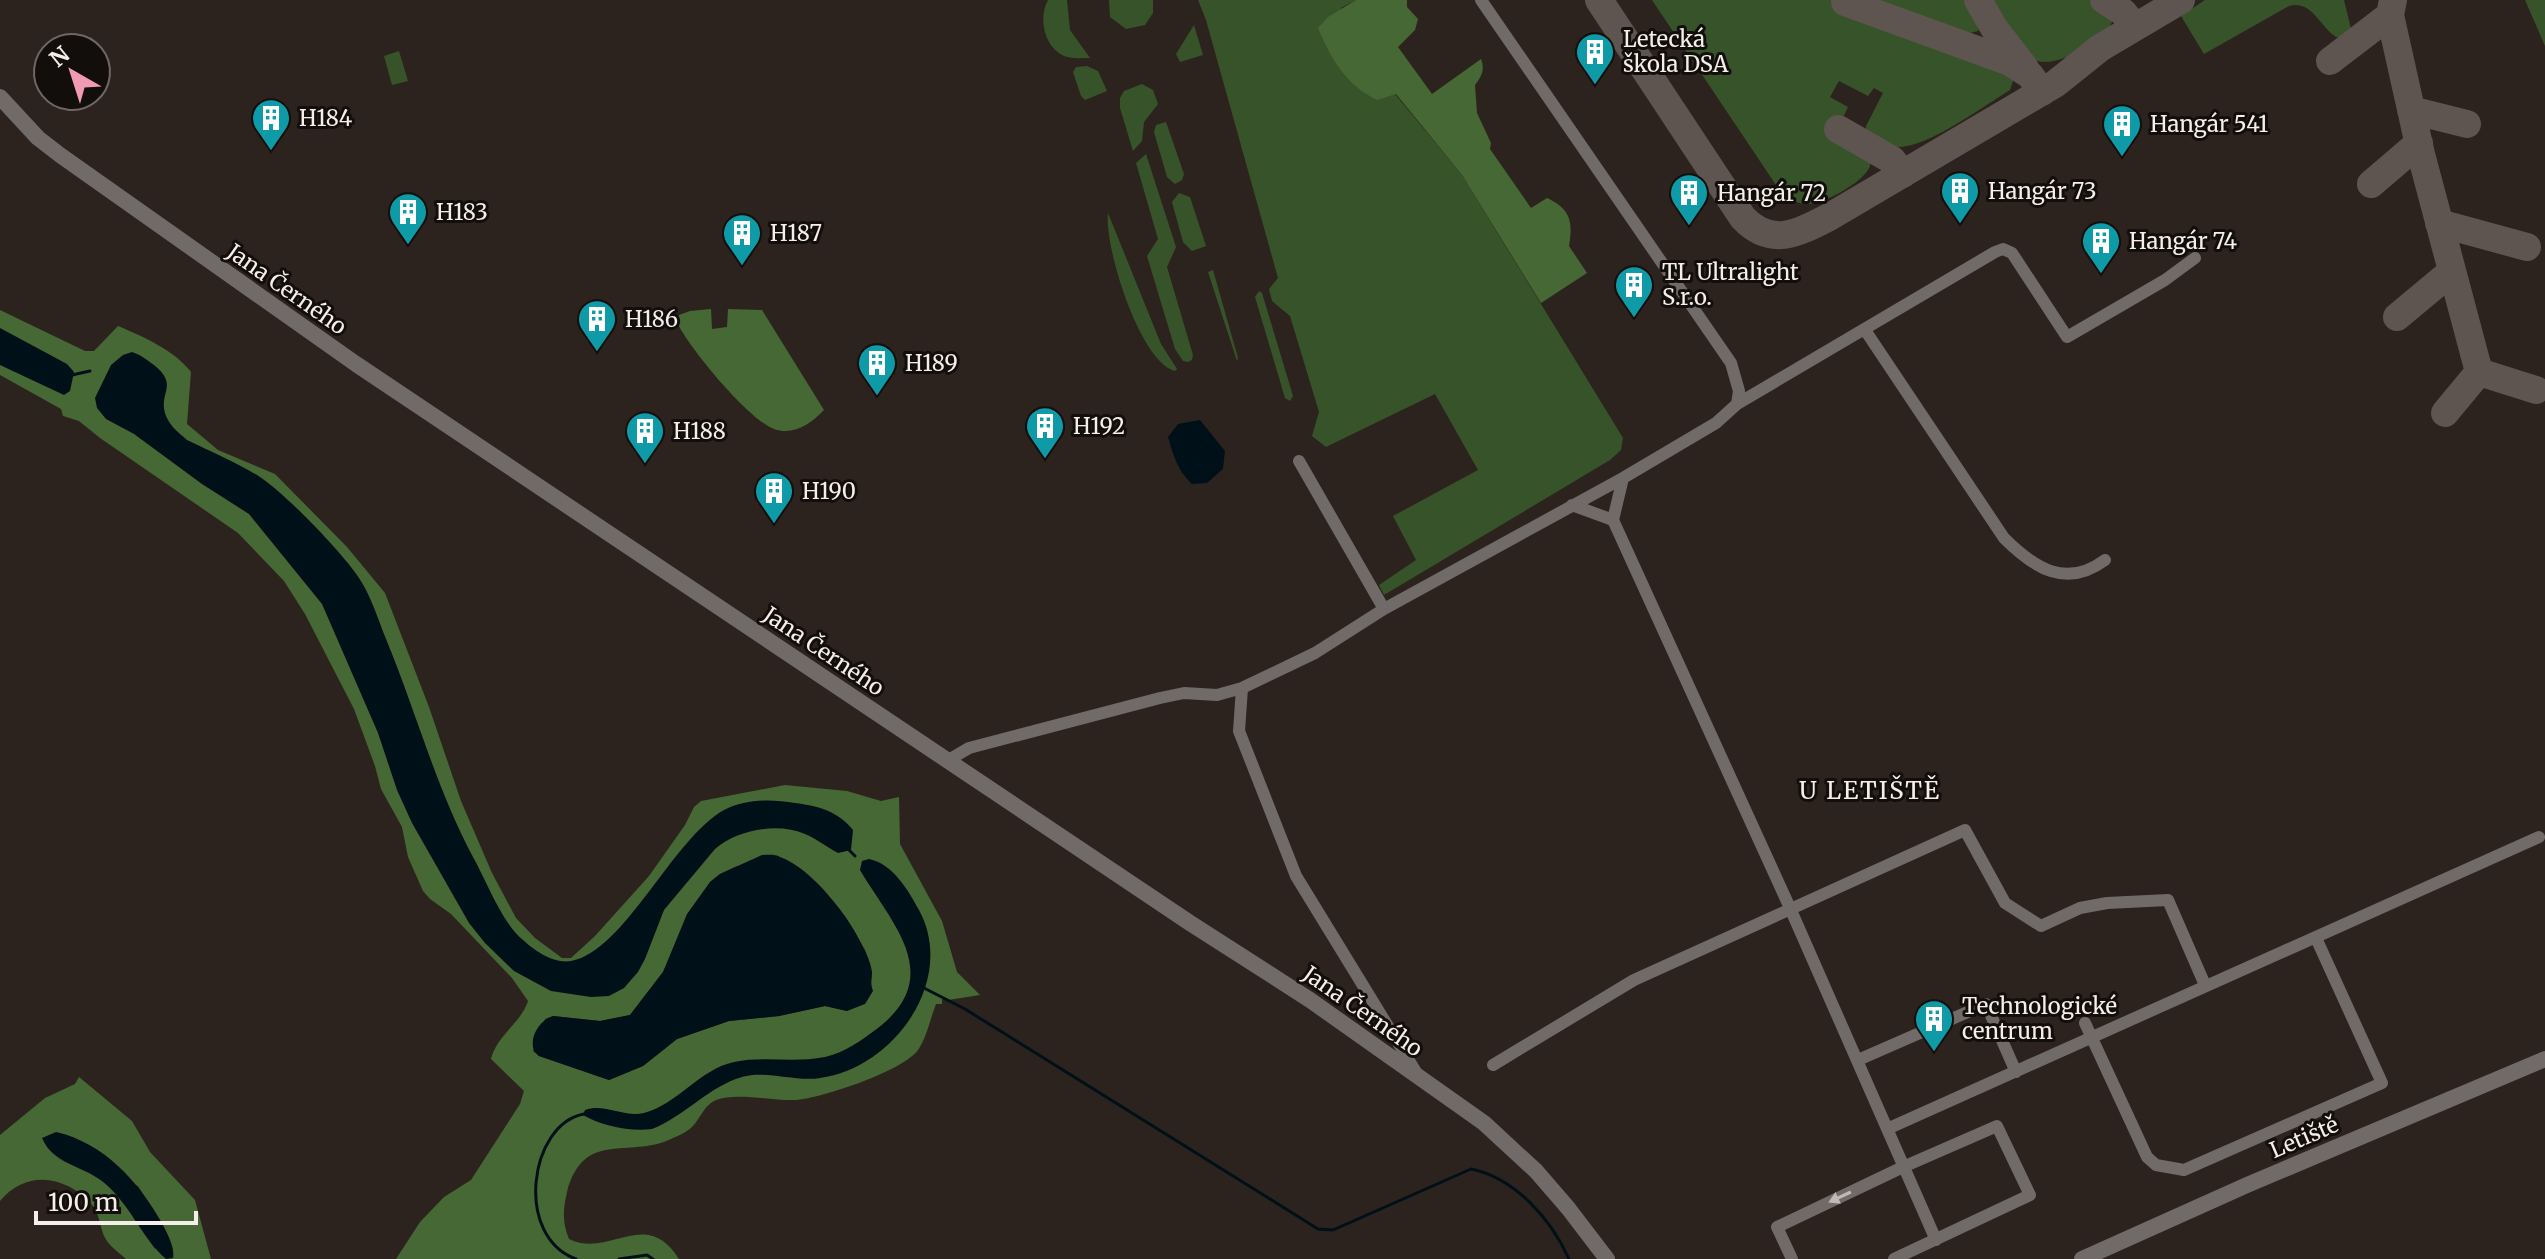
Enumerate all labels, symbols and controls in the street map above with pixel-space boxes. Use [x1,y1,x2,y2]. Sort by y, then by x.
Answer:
place label: Letecká škola DSA [1623,25,1729,78]
building icon: Letecká škola DSA [1574,31,1616,86]
north arrow [32,32,112,112]
text: N [44,40,75,73]
building icon: H184 [250,97,292,152]
building icon: Hangár 541 [2101,103,2143,158]
place label: H184 [299,104,353,132]
place label: Hangár 541 [2150,110,2268,138]
building icon: Hangár 73 [1939,170,1981,225]
building icon: Hangár 72 [1668,172,1710,227]
place label: Hangár 73 [1988,177,2097,205]
place label: Hangár 72 [1717,179,1826,207]
building icon: H183 [387,191,429,246]
place label: H183 [436,198,488,226]
building icon: H187 [721,212,763,267]
place label: H187 [770,219,822,247]
building icon: Hangár 74 [2080,220,2122,275]
place label: Hangár 74 [2129,227,2237,255]
street label: Jana Černého [221,236,353,341]
place label: TL Ultralight S.r.o. [1662,258,1799,311]
building icon: TL Ultralight S.r.o. [1613,264,1655,319]
building icon: H186 [576,298,618,353]
place label: H186 [625,305,678,333]
building icon: H189 [856,342,898,397]
place label: H189 [905,349,958,377]
building icon: H192 [1024,405,1066,460]
building icon: H188 [624,410,666,465]
place label: H192 [1073,412,1125,440]
place label: H188 [673,417,726,445]
building icon: H190 [753,470,795,525]
place label: H190 [802,477,856,505]
street label: Jana Černého [757,599,890,702]
district label: U LETIŠTĚ [1799,774,1941,806]
street label: Jana Černého [1297,958,1429,1063]
place label: Technologické centrum [1962,992,2117,1045]
building icon: Technologické centrum [1913,998,1955,1053]
street label: Letiště [2265,1110,2343,1164]
scale bar [36,1175,196,1225]
text: 100 m [48,1187,119,1218]
one-way arrow [1828,1190,1851,1204]

